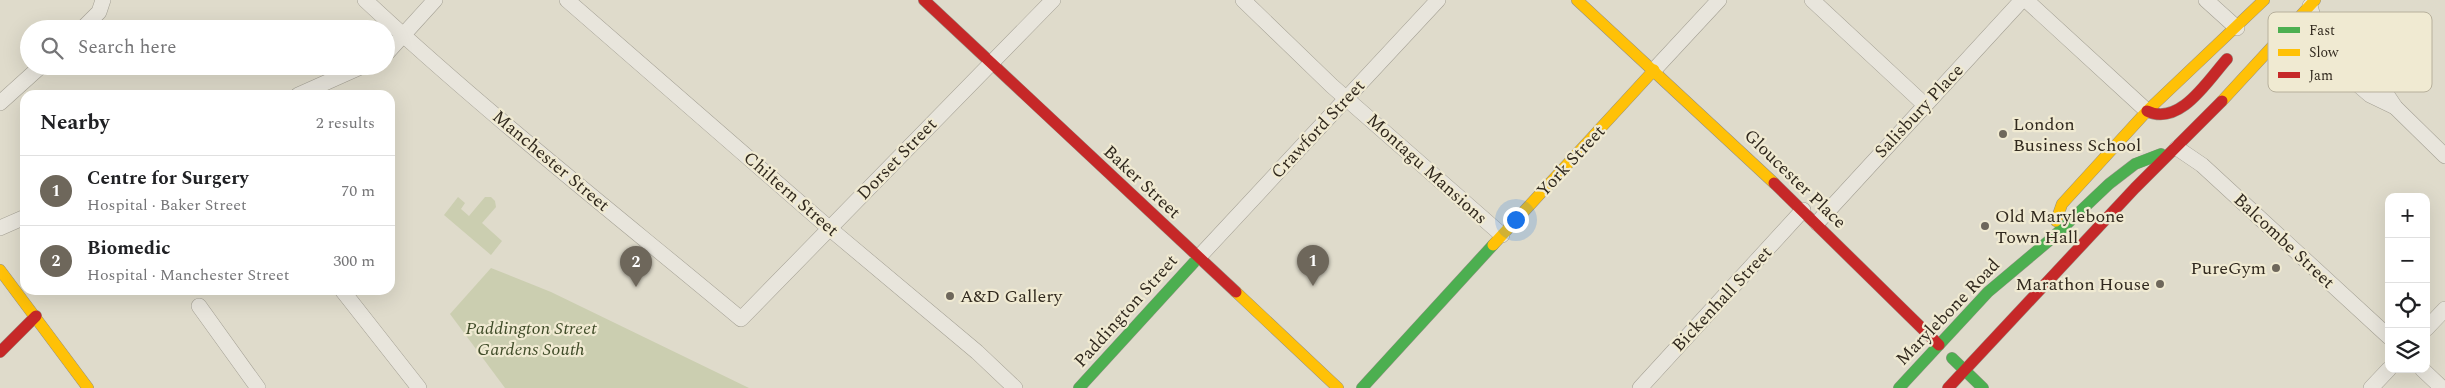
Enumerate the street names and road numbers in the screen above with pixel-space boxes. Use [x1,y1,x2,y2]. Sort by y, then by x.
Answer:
street label: Salisbury Place [1868,58,1970,164]
street label: Crawford Street [1265,73,1371,185]
street label: Manchester Street [486,104,616,218]
street label: Montagu Mansions [1360,107,1494,231]
street label: Dorset Street [851,112,943,206]
street label: York Street [1530,119,1612,203]
street label: Gloucester Place [1738,123,1852,235]
street label: Baker Street [1097,139,1187,225]
street label: Chiltern Street [737,145,845,243]
street label: Balcombe Street [2227,187,2341,295]
street label: Bickenhall Street [1666,240,1778,358]
street label: Paddington Street [1068,248,1184,374]
street label: Marylebone Road [1890,252,2006,372]

